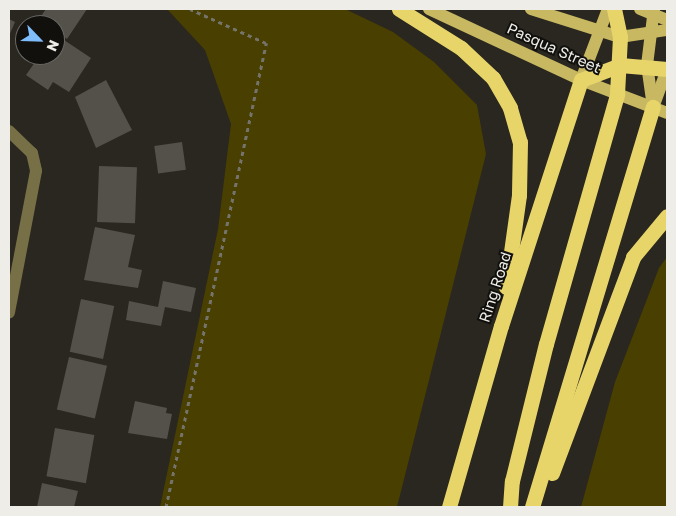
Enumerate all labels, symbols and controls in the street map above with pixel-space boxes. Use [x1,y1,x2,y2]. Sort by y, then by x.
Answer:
north arrow [15,15,65,65]
street label: Pasqua Street [504,19,604,77]
text: N [43,38,63,54]
street label: Ring Road [475,249,515,325]

